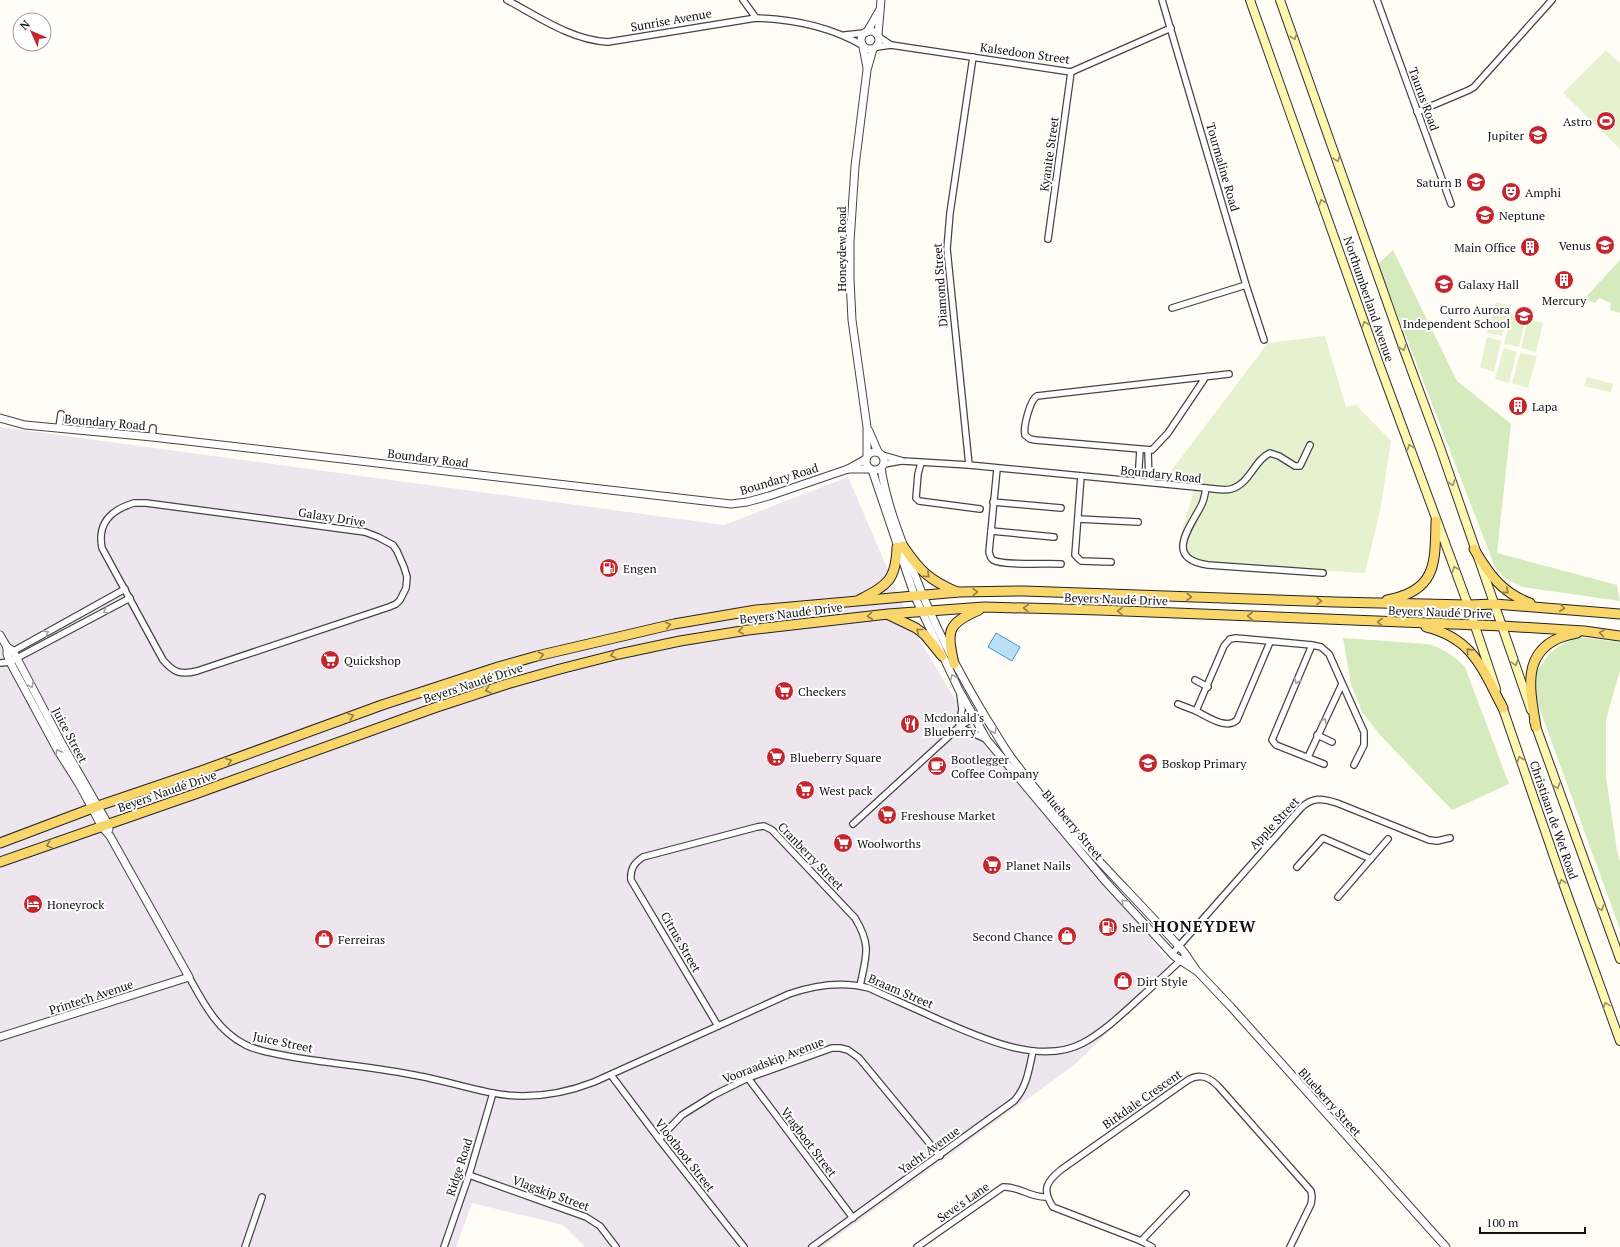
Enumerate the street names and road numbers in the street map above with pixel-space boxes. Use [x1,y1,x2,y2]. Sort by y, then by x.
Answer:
street label: Sunrise Avenue [629,6,713,34]
street label: Kalsedoon Street [979,39,1071,67]
street label: Taurus Road [1406,65,1443,133]
street label: Kyanite Street [1036,115,1062,192]
street label: Tourmaline Road [1203,121,1243,213]
street label: Honeydew Road [834,206,849,292]
street label: Northumberland Avenue [1341,234,1397,364]
street label: Diamond Street [930,242,950,327]
street label: Boundary Road [64,411,146,433]
street label: Boundary Road [387,446,470,470]
street label: Boundary Road [738,460,820,498]
street label: Boundary Road [1120,462,1203,486]
street label: Galaxy Drive [297,504,367,530]
street label: Beyers Naudé Drive [1064,590,1168,608]
street label: Beyers Naudé Drive [739,599,843,627]
street label: Beyers Naudé Drive [1388,603,1492,621]
street label: Beyers Naudé Drive [421,660,525,706]
street label: Juice Street [49,705,91,766]
street label: Christiaan de Wet Road [1527,759,1581,882]
street label: Beyers Naudé Drive [116,767,218,815]
street label: Blueberry Street [1039,787,1107,864]
street label: Apple Street [1246,793,1302,852]
street label: Cranberry Street [775,819,848,893]
street label: Citrus Street [658,909,705,975]
street label: Braam Street [866,971,936,1012]
street label: Printech Avenue [47,976,135,1018]
street label: Juice Street [252,1028,315,1056]
street label: Vooraadskip Avenue [720,1034,826,1086]
street label: Blueberry Street [1295,1065,1365,1140]
street label: Birkdale Crescent [1099,1066,1185,1132]
street label: Vragboot Street [778,1104,840,1180]
street label: Vlootboot Street [652,1116,718,1195]
street label: Yacht Avenue [896,1123,962,1177]
street label: Ridge Road [443,1136,476,1198]
street label: Vlagskip Street [510,1172,592,1214]
street label: Seve's Lane [934,1179,992,1225]

